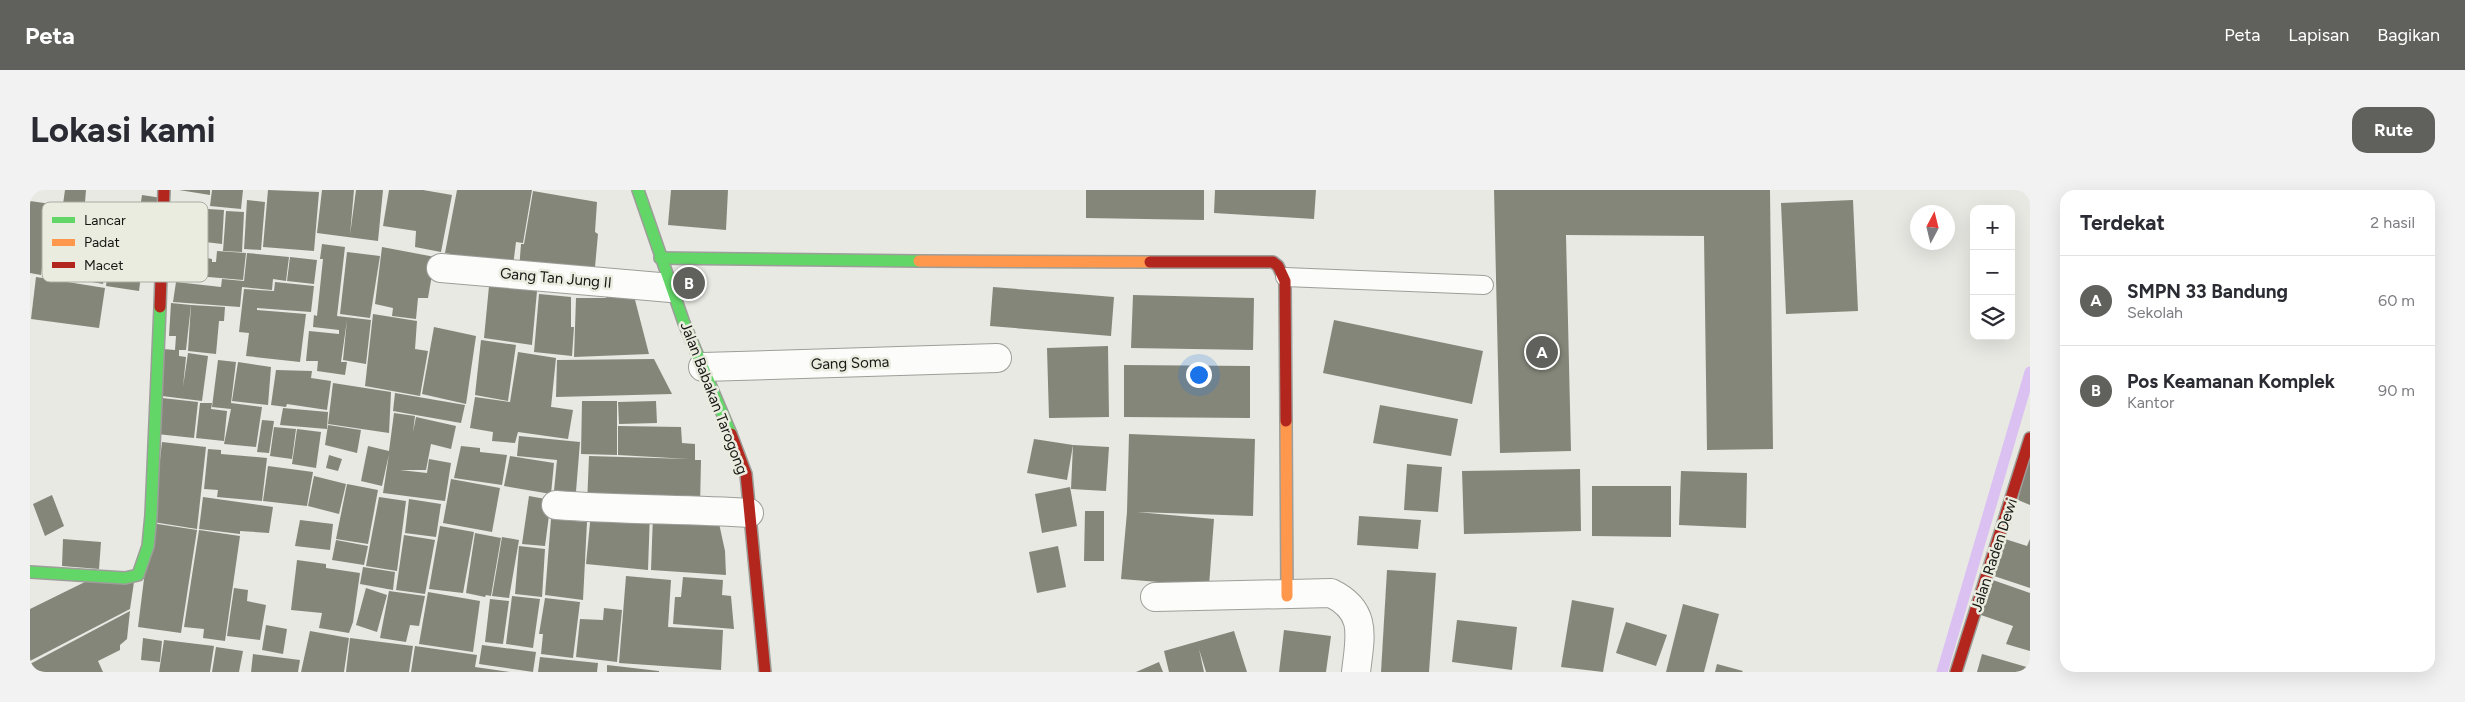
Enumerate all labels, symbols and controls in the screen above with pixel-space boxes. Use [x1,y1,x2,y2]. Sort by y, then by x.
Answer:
text: Peta [25,21,75,50]
text: Peta [2224,24,2260,46]
text: Lapisan [2288,24,2349,46]
text: Bagikan [2377,24,2440,46]
button: Rute [2352,107,2435,153]
text: Lokasi kami [30,109,216,151]
legend [42,202,208,282]
north arrow [1910,205,1955,250]
map controls [1970,205,2015,340]
button: + [1970,205,2015,250]
text: Terdekat [2080,210,2165,235]
text: Lancar [84,212,126,229]
text: 2 hasil [2370,213,2415,232]
text: Padat [84,234,120,251]
button: − [1970,250,2015,295]
text: Macet [84,257,124,274]
street label: Gang Tan Jung II [499,264,613,292]
pin: B [673,264,705,302]
text: SMPN 33 Bandung [2127,280,2288,303]
text: A [2090,291,2102,310]
text: 60 m [2378,291,2415,310]
button: layers [1970,295,2015,340]
text: Sekolah [2127,303,2183,322]
street label: Jalan Babakan Tarogong [677,319,751,477]
pin: A [1526,333,1558,371]
street label: Gang Soma [811,353,889,373]
your location [1186,362,1212,388]
text: Pos Keamanan Komplek [2127,370,2335,393]
text: B [2091,381,2101,400]
text: 90 m [2378,381,2415,400]
text: Kantor [2127,393,2174,412]
street label: Jalan Raden Dewi [1967,496,2021,614]

